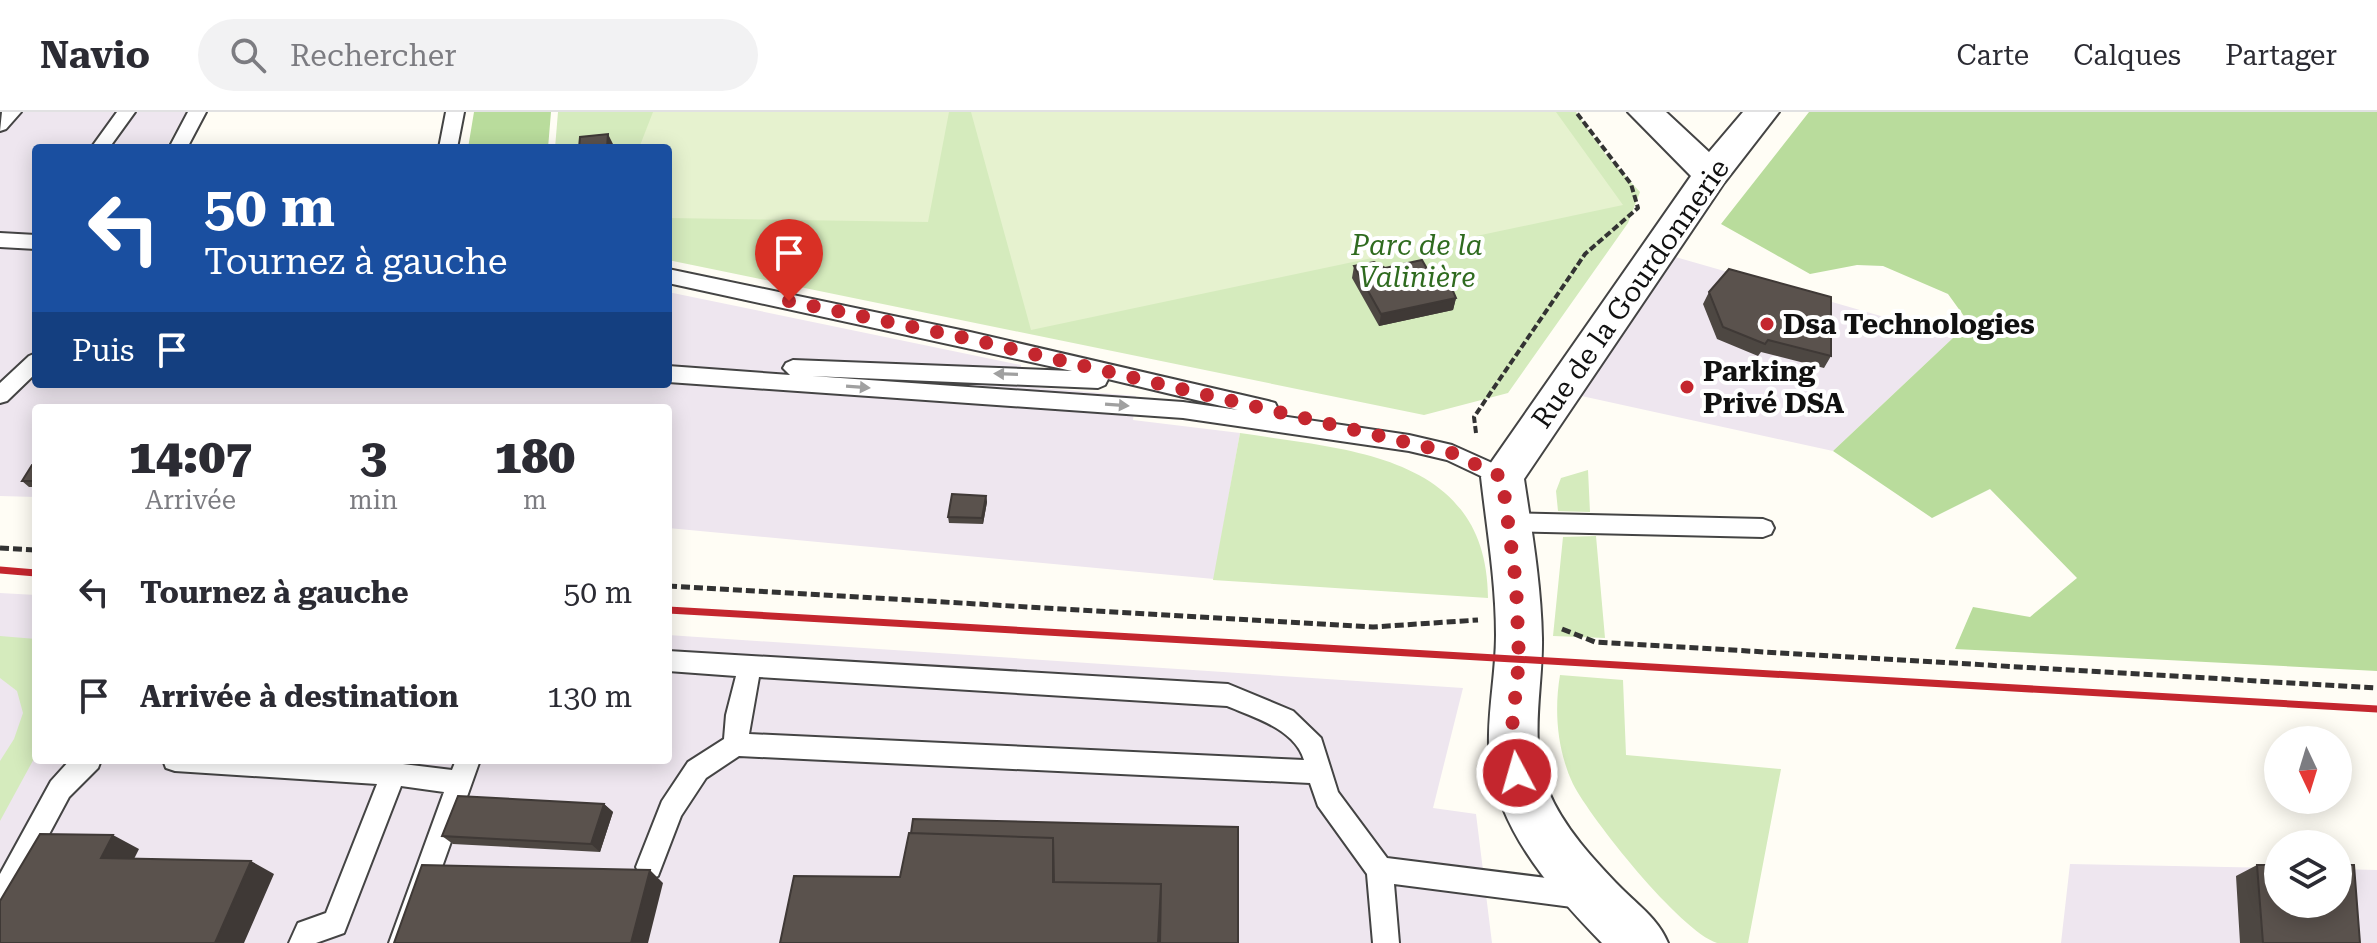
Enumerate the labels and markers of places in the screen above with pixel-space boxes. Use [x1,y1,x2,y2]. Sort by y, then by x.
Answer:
pin [755,219,823,301]
place label: Dsa Technologies [1783,308,2035,341]
marker: Dsa Technologies [1758,315,1776,333]
place label: Parking Privé DSA [1703,355,1844,420]
marker: Parking Privé DSA [1678,378,1696,396]

